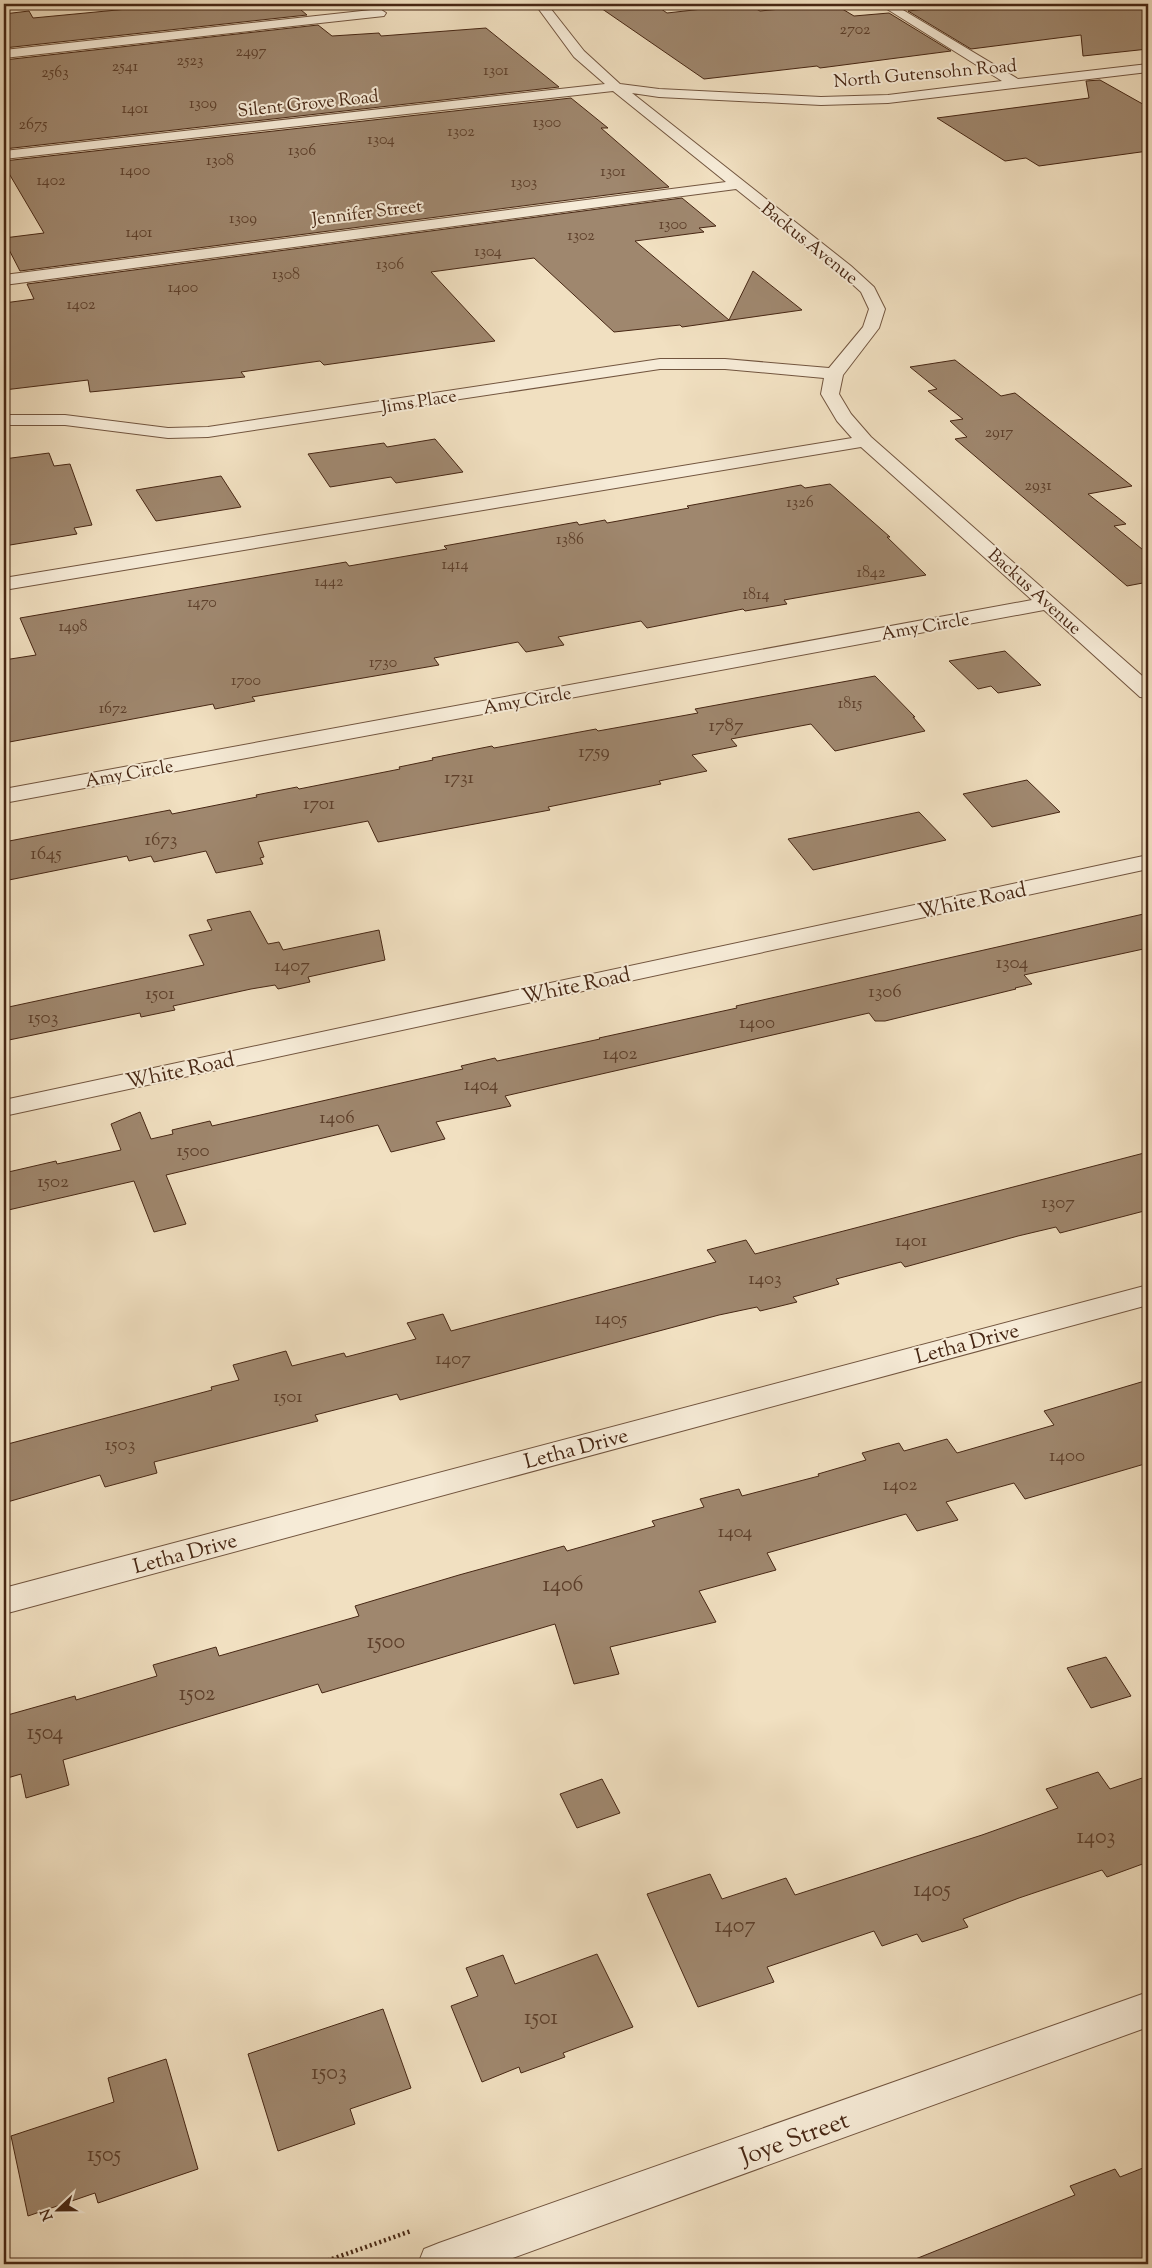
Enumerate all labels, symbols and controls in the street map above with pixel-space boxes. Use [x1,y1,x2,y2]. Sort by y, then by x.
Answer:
house number: 2702 [840,19,871,42]
house number: 2497 [235,41,267,64]
house number: 2523 [177,50,203,73]
street label: North Gutensohn Road [832,54,1018,96]
house number: 2541 [112,56,139,79]
house number: 1301 [483,60,509,83]
house number: 2563 [41,62,69,85]
street label: Silent Grove Road [236,85,380,125]
house number: 1309 [189,93,217,116]
house number: 1401 [121,98,149,121]
house number: 1300 [533,112,561,135]
house number: 2675 [19,114,48,137]
house number: 1302 [447,121,475,144]
house number: 1304 [367,129,395,152]
house number: 1306 [288,140,316,163]
house number: 1308 [206,150,234,173]
house number: 1400 [120,160,150,183]
house number: 1301 [600,161,626,184]
house number: 1402 [36,170,66,193]
house number: 1303 [511,172,537,195]
street label: Jennifer Street [309,194,424,234]
street label: Backus Avenue [755,197,863,292]
house number: 1309 [229,208,257,231]
house number: 1300 [659,214,687,237]
house number: 1401 [125,222,153,245]
house number: 1302 [567,225,595,248]
house number: 1304 [474,241,502,264]
house number: 1306 [376,254,404,277]
house number: 1308 [272,264,300,287]
house number: 1400 [168,277,198,300]
house number: 1402 [66,294,96,317]
street label: Jims Place [379,384,459,422]
house number: 2917 [985,422,1013,445]
house number: 2931 [1024,475,1052,498]
house number: 1326 [786,492,814,515]
house number: 1386 [556,529,584,552]
street label: Backus Avenue [981,543,1086,642]
house number: 1414 [441,554,469,577]
house number: 1842 [857,562,886,585]
house number: 1442 [314,571,344,594]
house number: 1814 [743,584,769,607]
house number: 1470 [187,592,217,615]
street label: Amy Circle [879,607,971,649]
house number: 1498 [58,616,88,639]
house number: 1730 [369,652,397,675]
house number: 1700 [231,670,261,693]
street label: Amy Circle [481,681,573,723]
house number: 1815 [838,693,863,716]
house number: 1672 [99,698,128,721]
house number: 1787 [709,713,744,740]
house number: 1759 [578,739,610,766]
street label: Amy Circle [83,754,175,796]
house number: 1731 [444,765,475,792]
house number: 1701 [303,791,336,818]
house number: 1673 [144,827,178,854]
house number: 1645 [30,841,62,868]
street label: White Road [915,876,1030,928]
house number: 1304 [996,950,1029,977]
house number: 1407 [274,953,310,980]
street label: White Road [519,961,634,1013]
house number: 1306 [868,979,902,1006]
house number: 1501 [145,981,175,1008]
house number: 1503 [28,1005,58,1032]
house number: 1400 [739,1010,775,1037]
house number: 1402 [603,1041,637,1068]
street label: White Road [123,1046,238,1098]
house number: 1404 [464,1072,499,1099]
house number: 1406 [319,1105,355,1132]
house number: 1500 [176,1138,210,1165]
house number: 1502 [37,1169,69,1196]
house number: 1307 [1041,1190,1075,1217]
house number: 1401 [895,1228,928,1255]
house number: 1403 [748,1266,782,1293]
house number: 1405 [595,1306,628,1333]
street label: Letha Drive [912,1317,1023,1373]
house number: 1407 [435,1346,471,1373]
house number: 1501 [273,1384,303,1411]
street label: Letha Drive [521,1422,632,1478]
house number: 1503 [105,1432,135,1459]
house number: 1400 [1049,1443,1085,1470]
house number: 1402 [883,1472,917,1499]
house number: 1404 [718,1519,753,1546]
street label: Letha Drive [130,1527,241,1583]
house number: 1406 [543,1570,583,1602]
house number: 1500 [367,1627,405,1659]
house number: 1502 [179,1679,215,1711]
house number: 1504 [27,1718,63,1750]
house number: 1403 [1077,1822,1115,1854]
house number: 1405 [913,1875,951,1907]
house number: 1407 [714,1911,756,1943]
house number: 1501 [524,2003,558,2035]
house number: 1503 [311,2058,347,2090]
street label: Joye Street [734,2103,855,2177]
house number: 1505 [87,2140,122,2172]
north arrow [32,2186,82,2236]
text: N [36,2205,59,2223]

